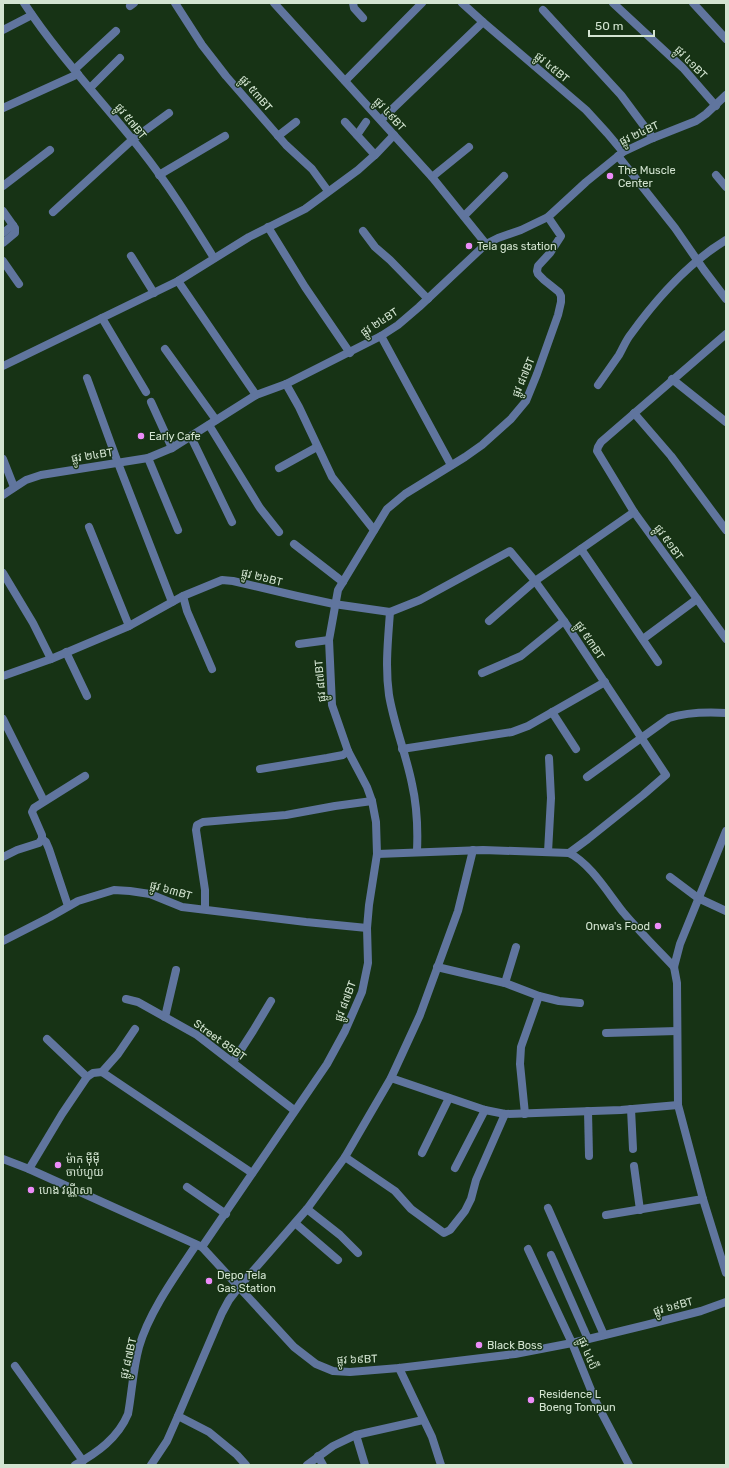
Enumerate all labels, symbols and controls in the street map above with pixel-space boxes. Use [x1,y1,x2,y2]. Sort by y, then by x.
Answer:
scale bar [589,12,654,38]
text: 50 m [595,19,623,33]
street label: ផ្លូវ ៤១BT [669,43,710,84]
street label: ផ្លូវ ៤៥BT [530,49,572,88]
street label: ផ្លូវ ៥៣BT [234,73,275,117]
street label: ផ្លូវ ៤៩BT [369,95,409,137]
street label: ផ្លូវ ៥៧BT [110,101,149,144]
street label: ផ្លូវ ២៤BT [617,118,663,151]
place label: The Muscle Center [618,164,676,190]
marker: The Muscle Center [605,171,615,181]
place label: Tela gas station [477,240,557,253]
marker: Tela gas station [464,241,474,251]
street label: ផ្លូវ ២៤BT [358,305,403,342]
street label: ផ្លូវ ៨៧BT [509,355,541,401]
place label: Early Cafe [149,430,201,443]
marker: Early Cafe [136,431,146,441]
street label: ផ្លូវ ២៤BT [70,446,115,468]
street label: ផ្លូវ ៥១BT [649,522,686,565]
street label: ផ្លូវ ២៦BT [239,566,284,592]
street label: ផ្លូវ ៥៣BT [569,619,607,664]
street label: ផ្លូវ ៨៧BT [312,658,332,703]
street label: ផ្លូវ ៦៣BT [147,878,194,906]
place label: Onwa's Food [586,920,650,933]
marker: Onwa's Food [653,921,663,931]
street label: ផ្លូវ ៨៧BT [332,978,362,1024]
street label: Street 85BT [191,1017,249,1064]
place label: ម៉ាក ម៉ីម៉ី ចាប់ហួយ [66,1152,104,1179]
marker: ម៉ាក ម៉ីម៉ី ចាប់ហួយ [53,1160,63,1170]
place label: ហេង វណ្ណីសា [39,1183,93,1197]
marker: ហេង វណ្ណីសា [26,1185,36,1195]
place label: Depo Tela Gas Station [217,1269,276,1295]
marker: Depo Tela Gas Station [204,1276,214,1286]
street label: ផ្លូវ ៦៩BT [652,1295,696,1321]
street label: ផ្លូវ ៤៤ប៊ី [572,1334,602,1373]
street label: ផ្លូវ ៨៧BT [117,1335,143,1381]
place label: Black Boss [487,1339,543,1352]
marker: Black Boss [474,1340,484,1350]
street label: ផ្លូវ ៦៩BT [336,1352,378,1370]
place label: Residence L Boeng Tompun [539,1388,616,1414]
marker: Residence L Boeng Tompun [526,1395,536,1405]

